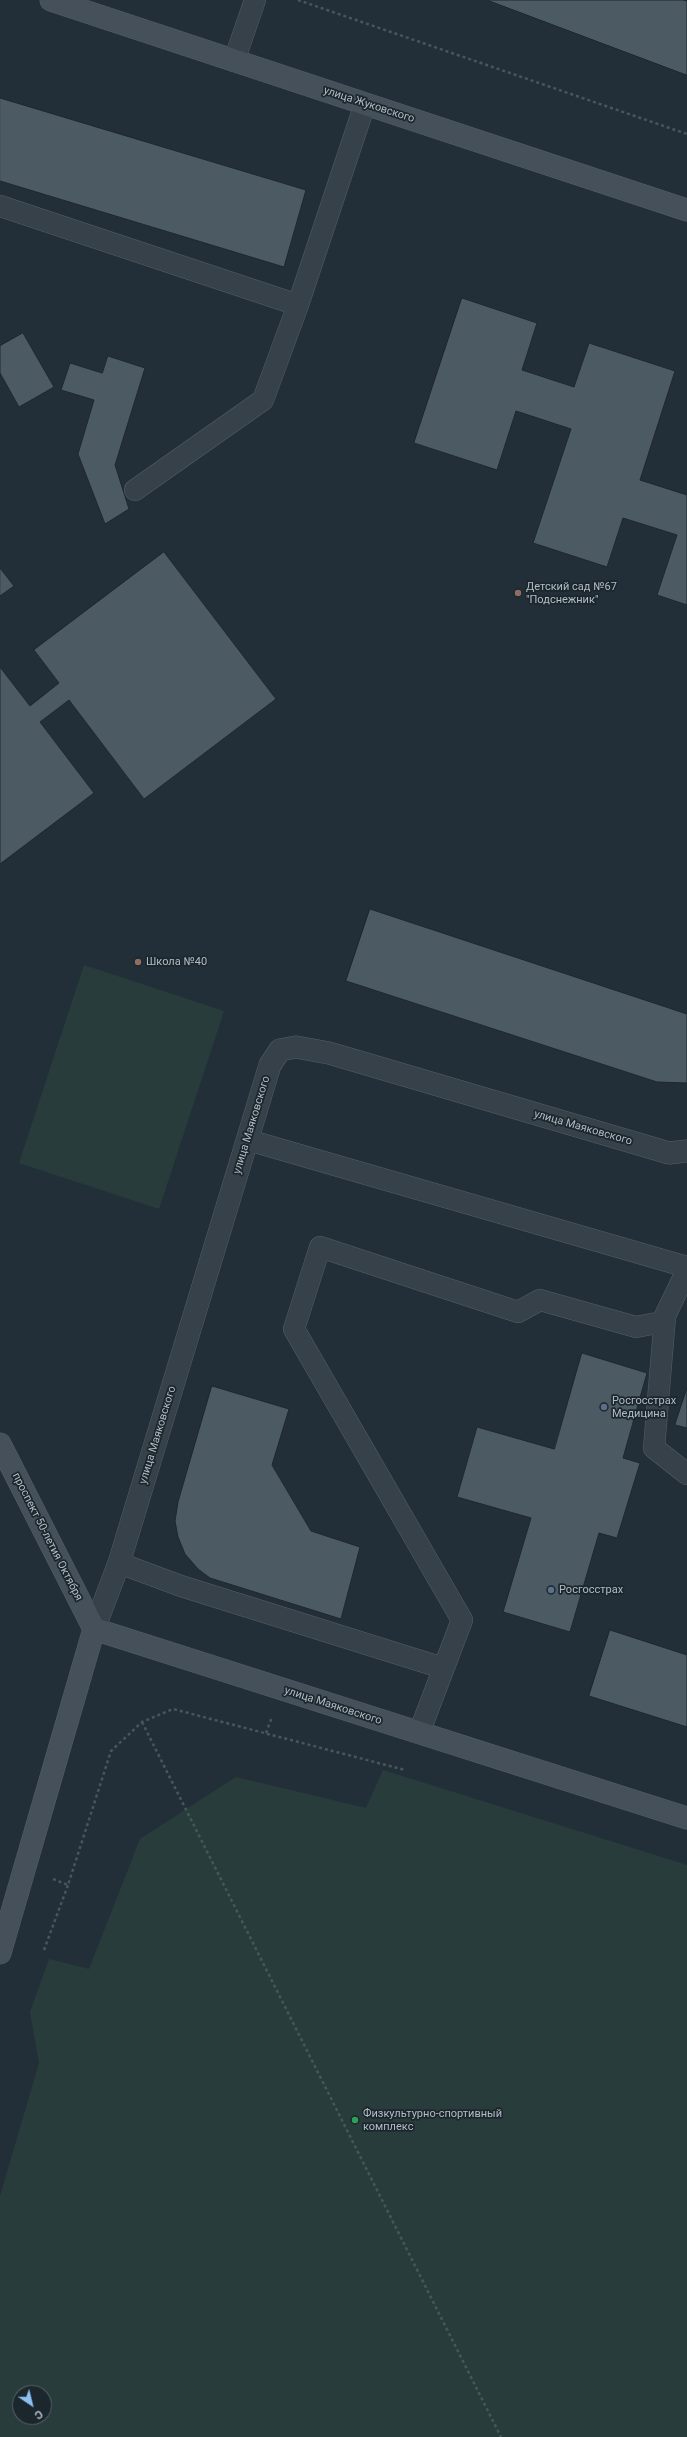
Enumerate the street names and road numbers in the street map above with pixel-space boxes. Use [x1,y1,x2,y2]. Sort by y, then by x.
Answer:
street label: улица Жуковского [322,84,416,126]
street label: улица Маяковского [231,1074,273,1176]
street label: улица Маяковского [532,1108,634,1148]
street label: улица Маяковского [137,1384,179,1486]
street label: проспект 50-летия Октября [9,1471,85,1603]
street label: улица Маяковского [283,1684,383,1728]

